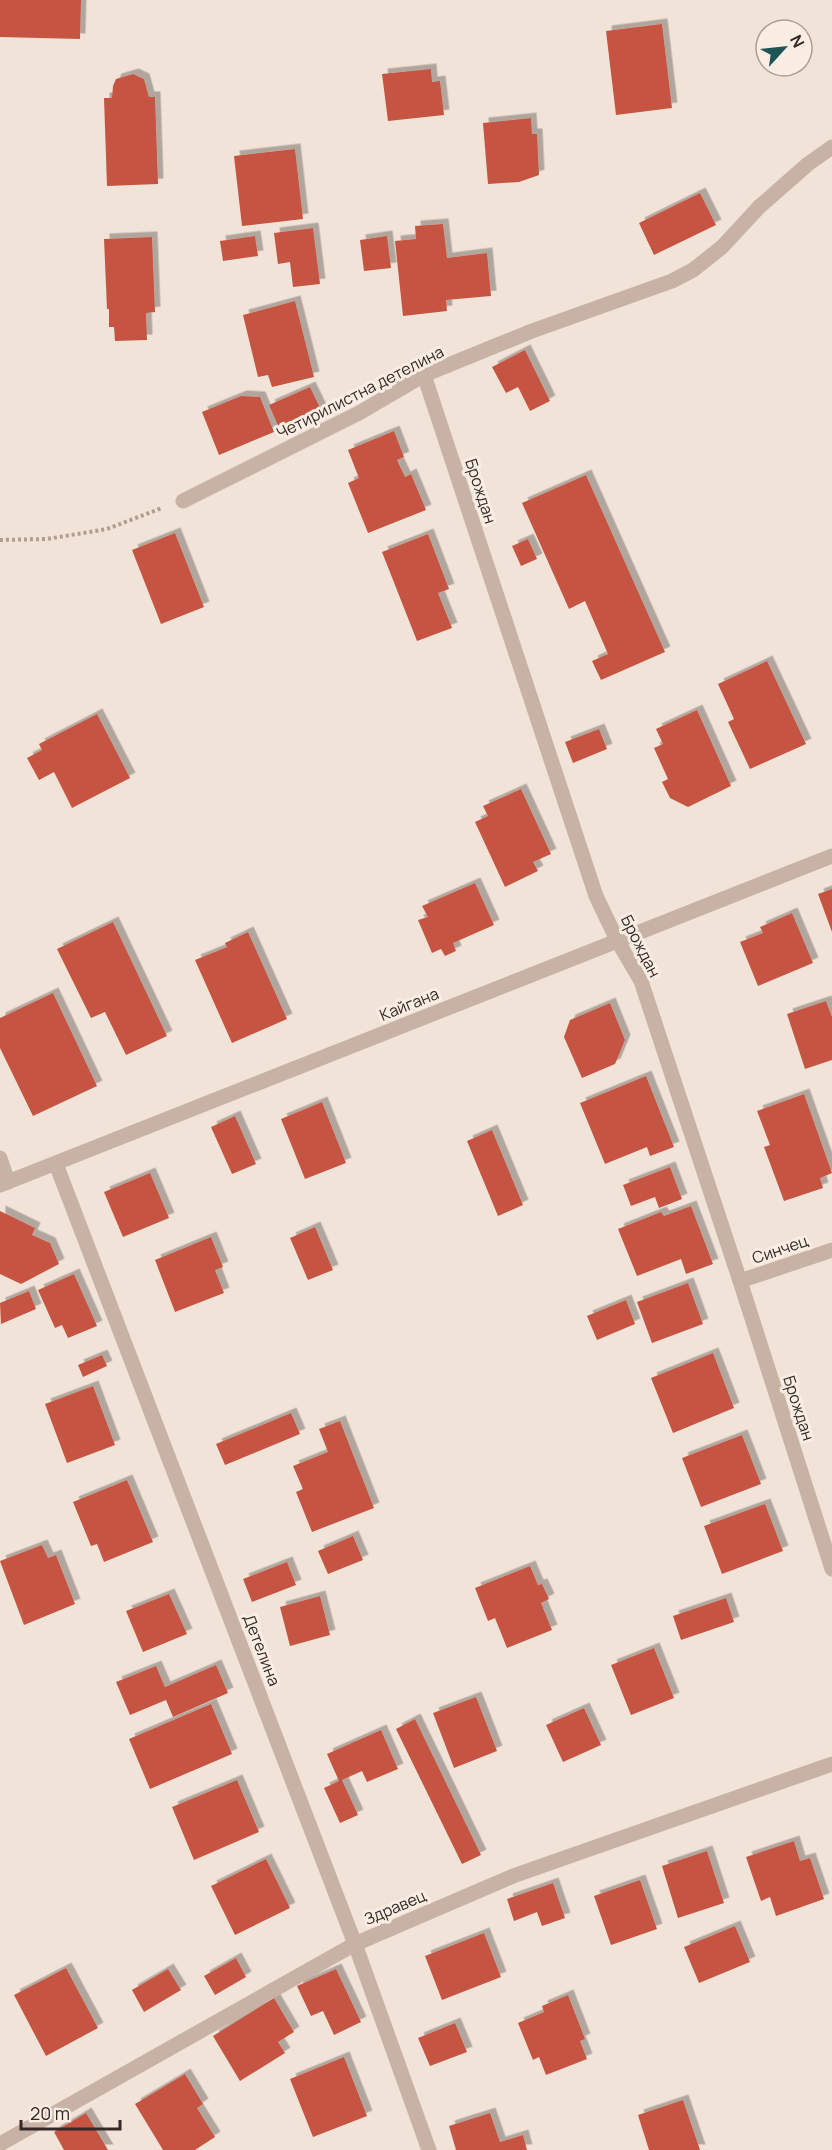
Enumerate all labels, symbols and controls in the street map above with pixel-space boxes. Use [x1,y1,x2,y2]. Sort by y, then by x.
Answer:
north arrow [754,18,814,78]
text: N [785,31,810,51]
street label: Четирилистна детелина [273,340,447,444]
street label: Брождан [460,456,502,526]
street label: Брождан [616,911,666,981]
street label: Кайгана [376,982,442,1026]
street label: Синчец [749,1229,811,1269]
street label: Брождан [778,1373,820,1443]
street label: Детелина [238,1611,286,1689]
street label: Здравец [361,1884,429,1930]
scale bar [21,2093,120,2131]
text: 20 m [30,2101,70,2125]

